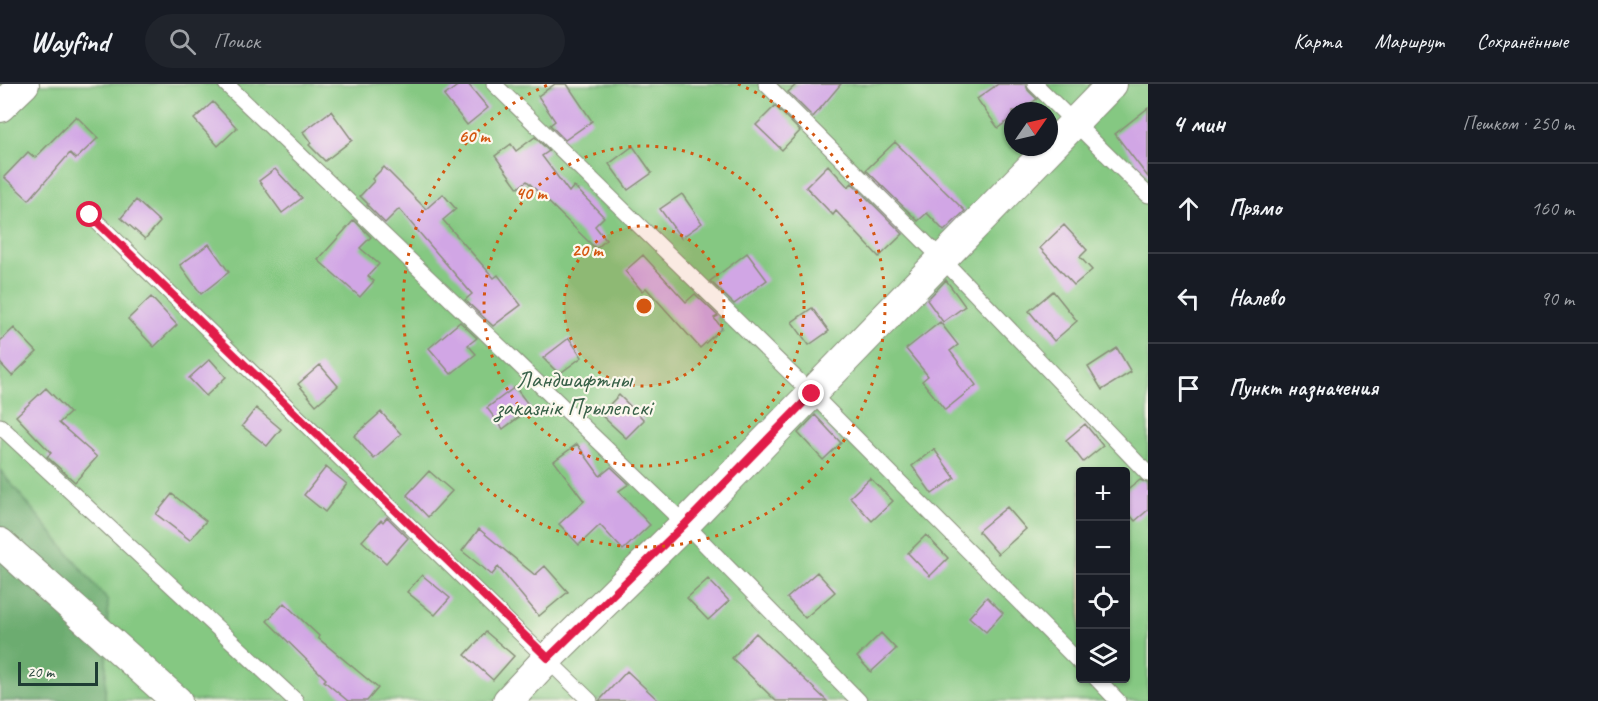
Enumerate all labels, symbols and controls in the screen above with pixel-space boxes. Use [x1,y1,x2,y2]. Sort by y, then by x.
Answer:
search box [145,14,565,68]
text: Wayfind [30,24,109,59]
icon: search [166,25,199,58]
text: Поиск [214,27,260,55]
text: Карта [1293,28,1342,54]
text: Маршрут [1375,28,1444,54]
text: Сохранённые [1477,28,1568,54]
north arrow [1004,102,1058,156]
text: 4 мин [1172,107,1225,140]
text: Пешком · 250 m [1462,111,1574,136]
text: 60 m [458,125,491,147]
text: 40 m [516,182,548,204]
icon: ahead [1172,192,1205,225]
text: Прямо [1229,194,1281,222]
text: 160 m [1531,196,1574,221]
route start [76,201,102,227]
text: 20 m [572,239,604,261]
icon: left [1172,282,1205,315]
text: Налево [1229,284,1285,312]
text: 90 m [1540,286,1574,311]
centre of rings [634,296,654,316]
park label: Ландшафтны заказнік Прылепскі [493,364,655,423]
icon: arrive [1172,372,1205,405]
text: Пункт назначения [1229,374,1378,402]
route end [798,380,824,406]
map controls [1076,467,1130,683]
button: + [1076,467,1130,521]
button: − [1076,521,1130,575]
button: locate [1076,575,1130,629]
button: layers [1076,629,1130,683]
scale bar [18,659,98,686]
text: 20 m [27,662,54,682]

